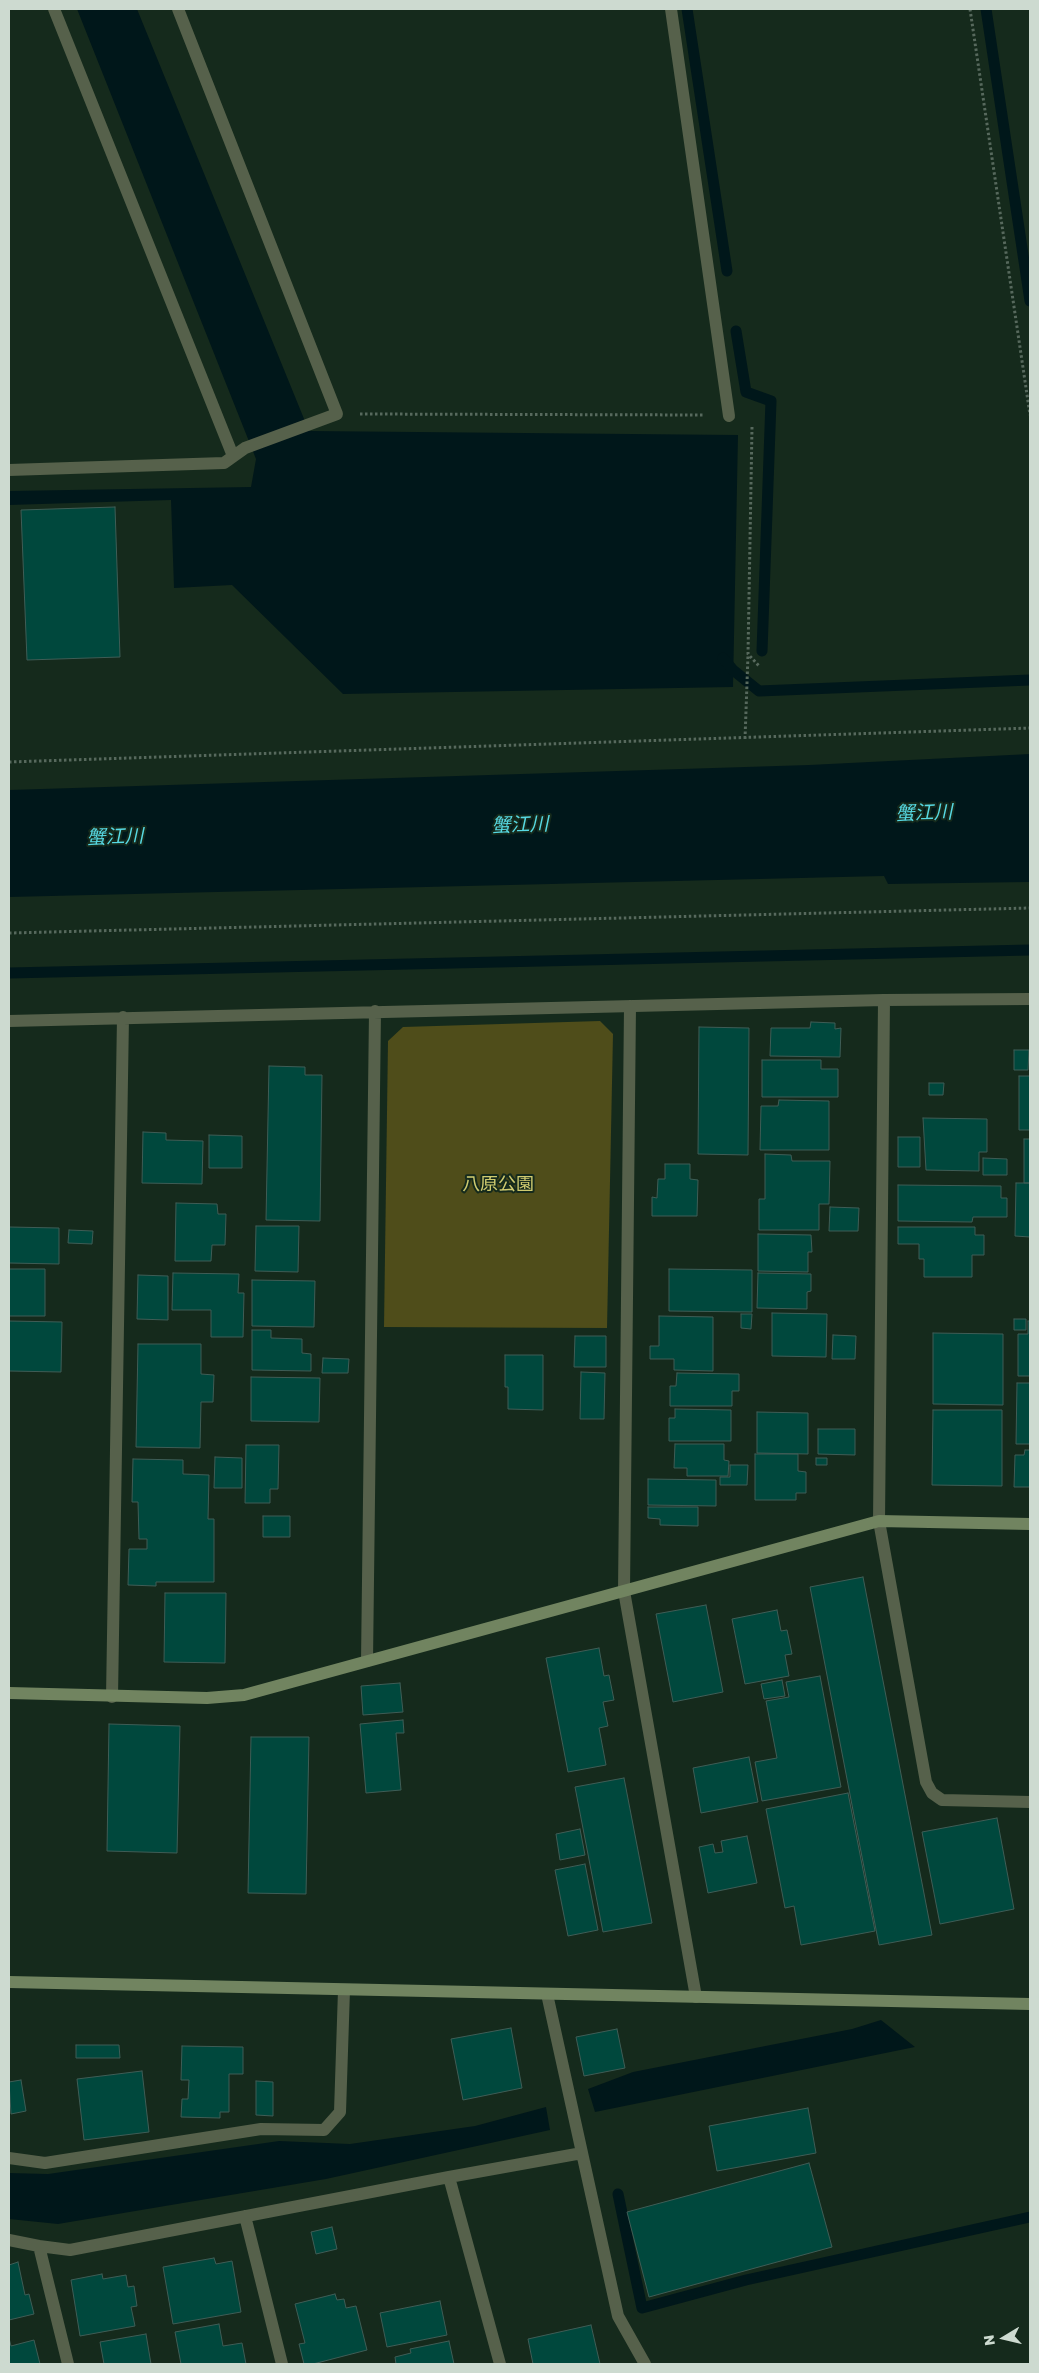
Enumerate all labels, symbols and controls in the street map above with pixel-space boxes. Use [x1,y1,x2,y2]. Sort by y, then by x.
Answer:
water label: 蟹江川 [895,801,953,825]
water label: 蟹江川 [491,813,549,837]
water label: 蟹江川 [86,825,144,849]
park label: 八原公園 [462,1173,534,1195]
north arrow [979,2313,1029,2363]
text: N [979,2334,998,2347]

